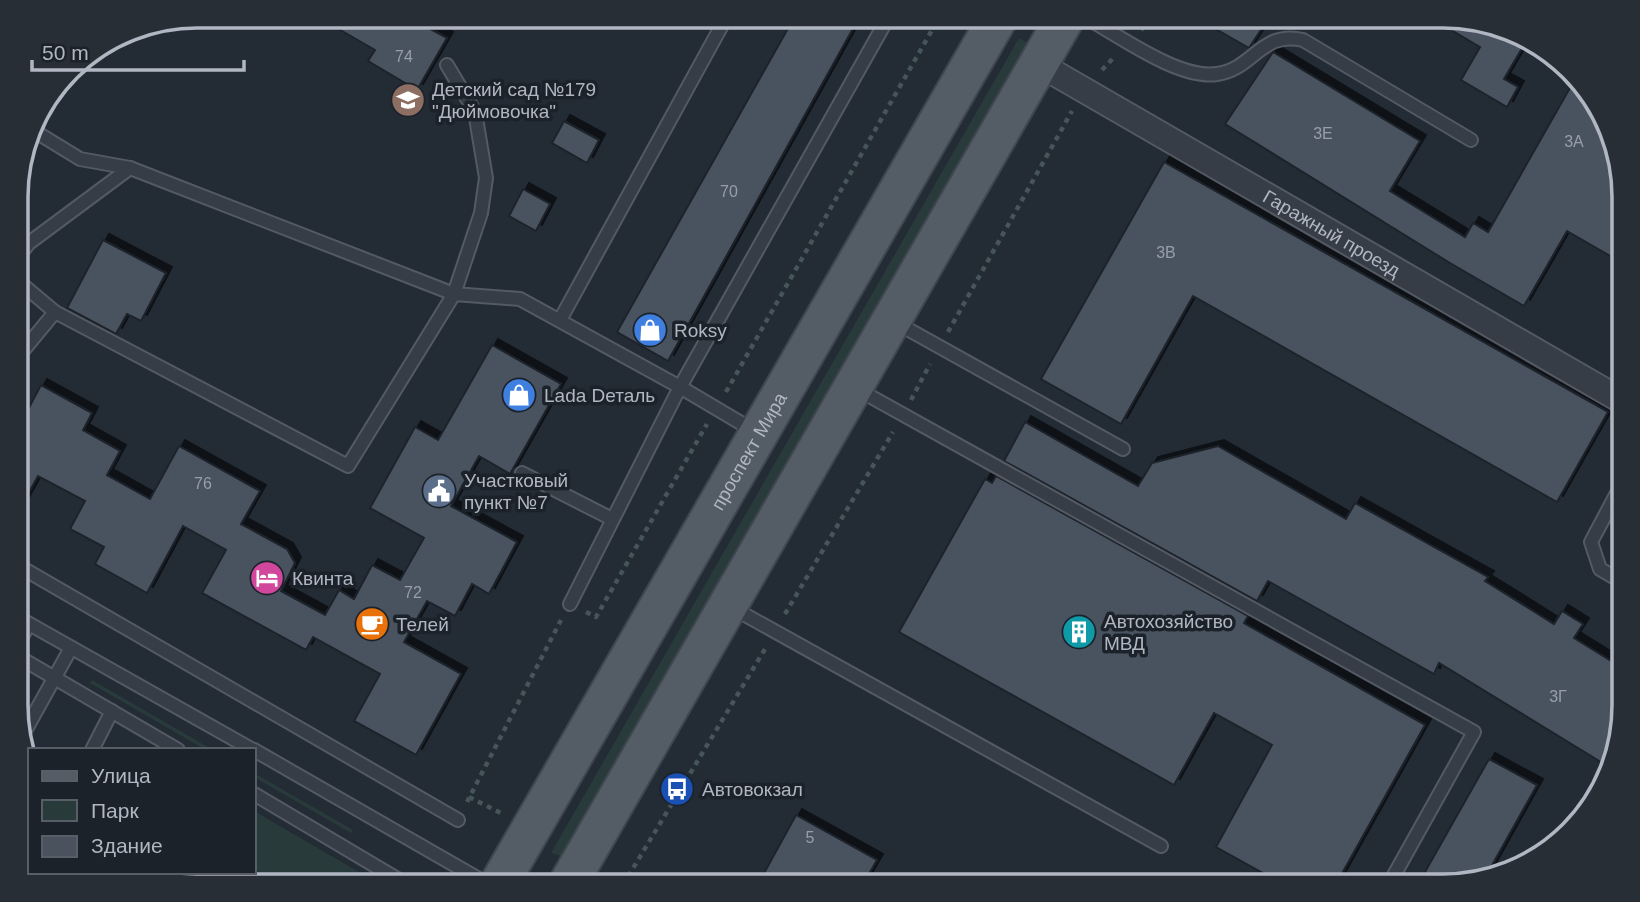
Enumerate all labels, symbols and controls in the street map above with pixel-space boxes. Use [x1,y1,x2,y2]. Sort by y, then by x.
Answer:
scale bar [32,28,243,72]
text: 50 m [42,41,89,64]
house number: 74 [395,48,413,65]
place label: Детский сад №179 "Дюймовочка" [432,79,596,122]
school or university icon: Детский сад №179 "Дюймовочка" [389,81,427,119]
house number: 3Е [1313,125,1333,142]
house number: 3А [1564,133,1584,150]
house number: 70 [720,183,738,200]
street label: Гаражный проезд [1259,186,1404,281]
house number: 3В [1156,244,1176,261]
shop icon: Roksy [631,311,669,349]
place label: Roksy [674,320,727,341]
shop icon: Lada Dеталь [500,376,538,414]
place label: Lada Dеталь [544,385,655,406]
street label: проспект Мира [707,388,791,514]
place label: Участковый пункт №7 [464,470,568,513]
public building icon: Участковый пункт №7 [420,472,458,510]
house number: 76 [194,475,212,492]
hotel icon: Квинта [248,559,286,597]
place label: Квинта [292,568,354,589]
house number: 72 [404,584,422,601]
cafe icon: Телей [353,605,391,643]
place label: Автохозяйство МВД [1104,611,1233,654]
building icon: Автохозяйство МВД [1060,613,1098,651]
place label: Телей [396,614,449,635]
house number: 3Г [1549,688,1567,705]
legend [28,748,256,874]
text: Улица [91,764,151,787]
bus stop icon: Автовокзал [658,770,696,808]
place label: Автовокзал [702,779,803,800]
text: Парк [91,799,139,822]
house number: 5 [806,829,815,846]
text: Здание [91,834,163,857]

